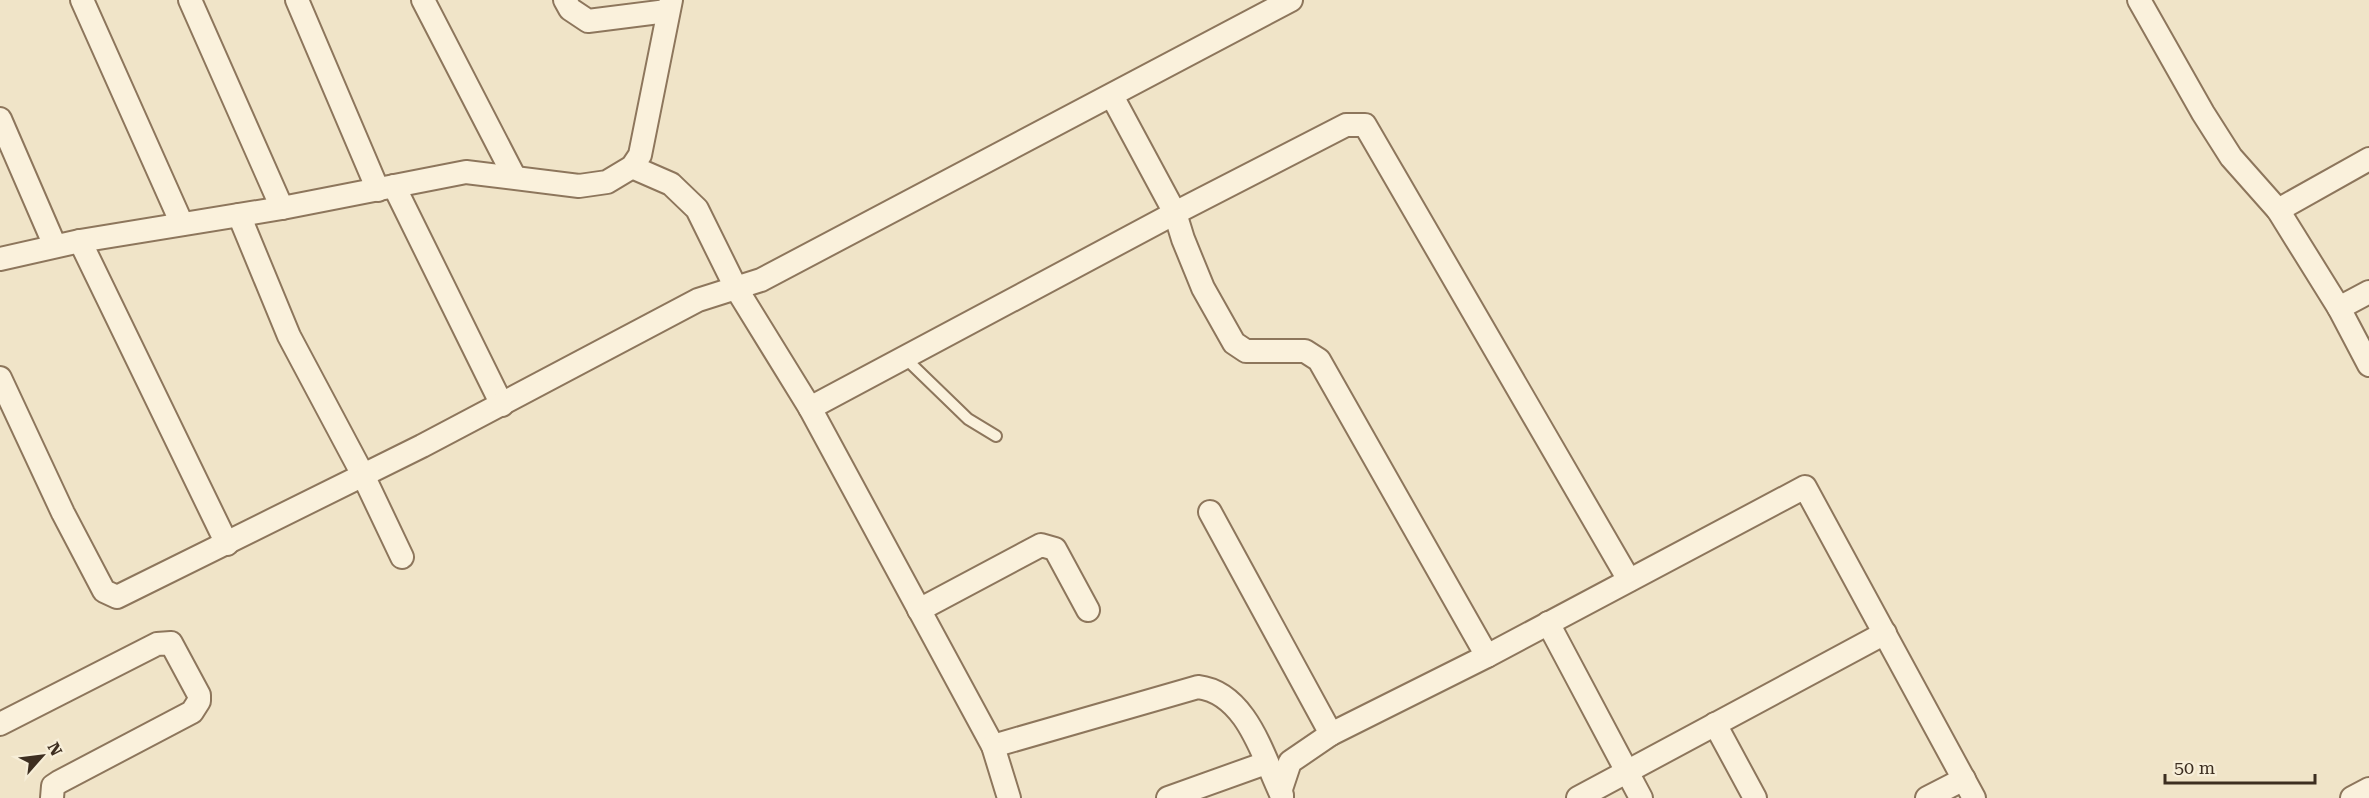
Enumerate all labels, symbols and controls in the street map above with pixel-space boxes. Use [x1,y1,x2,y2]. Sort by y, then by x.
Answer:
north arrow [12,726,72,786]
text: N [44,739,66,759]
scale bar [2165,747,2315,785]
text: 50 m [2174,757,2215,778]

